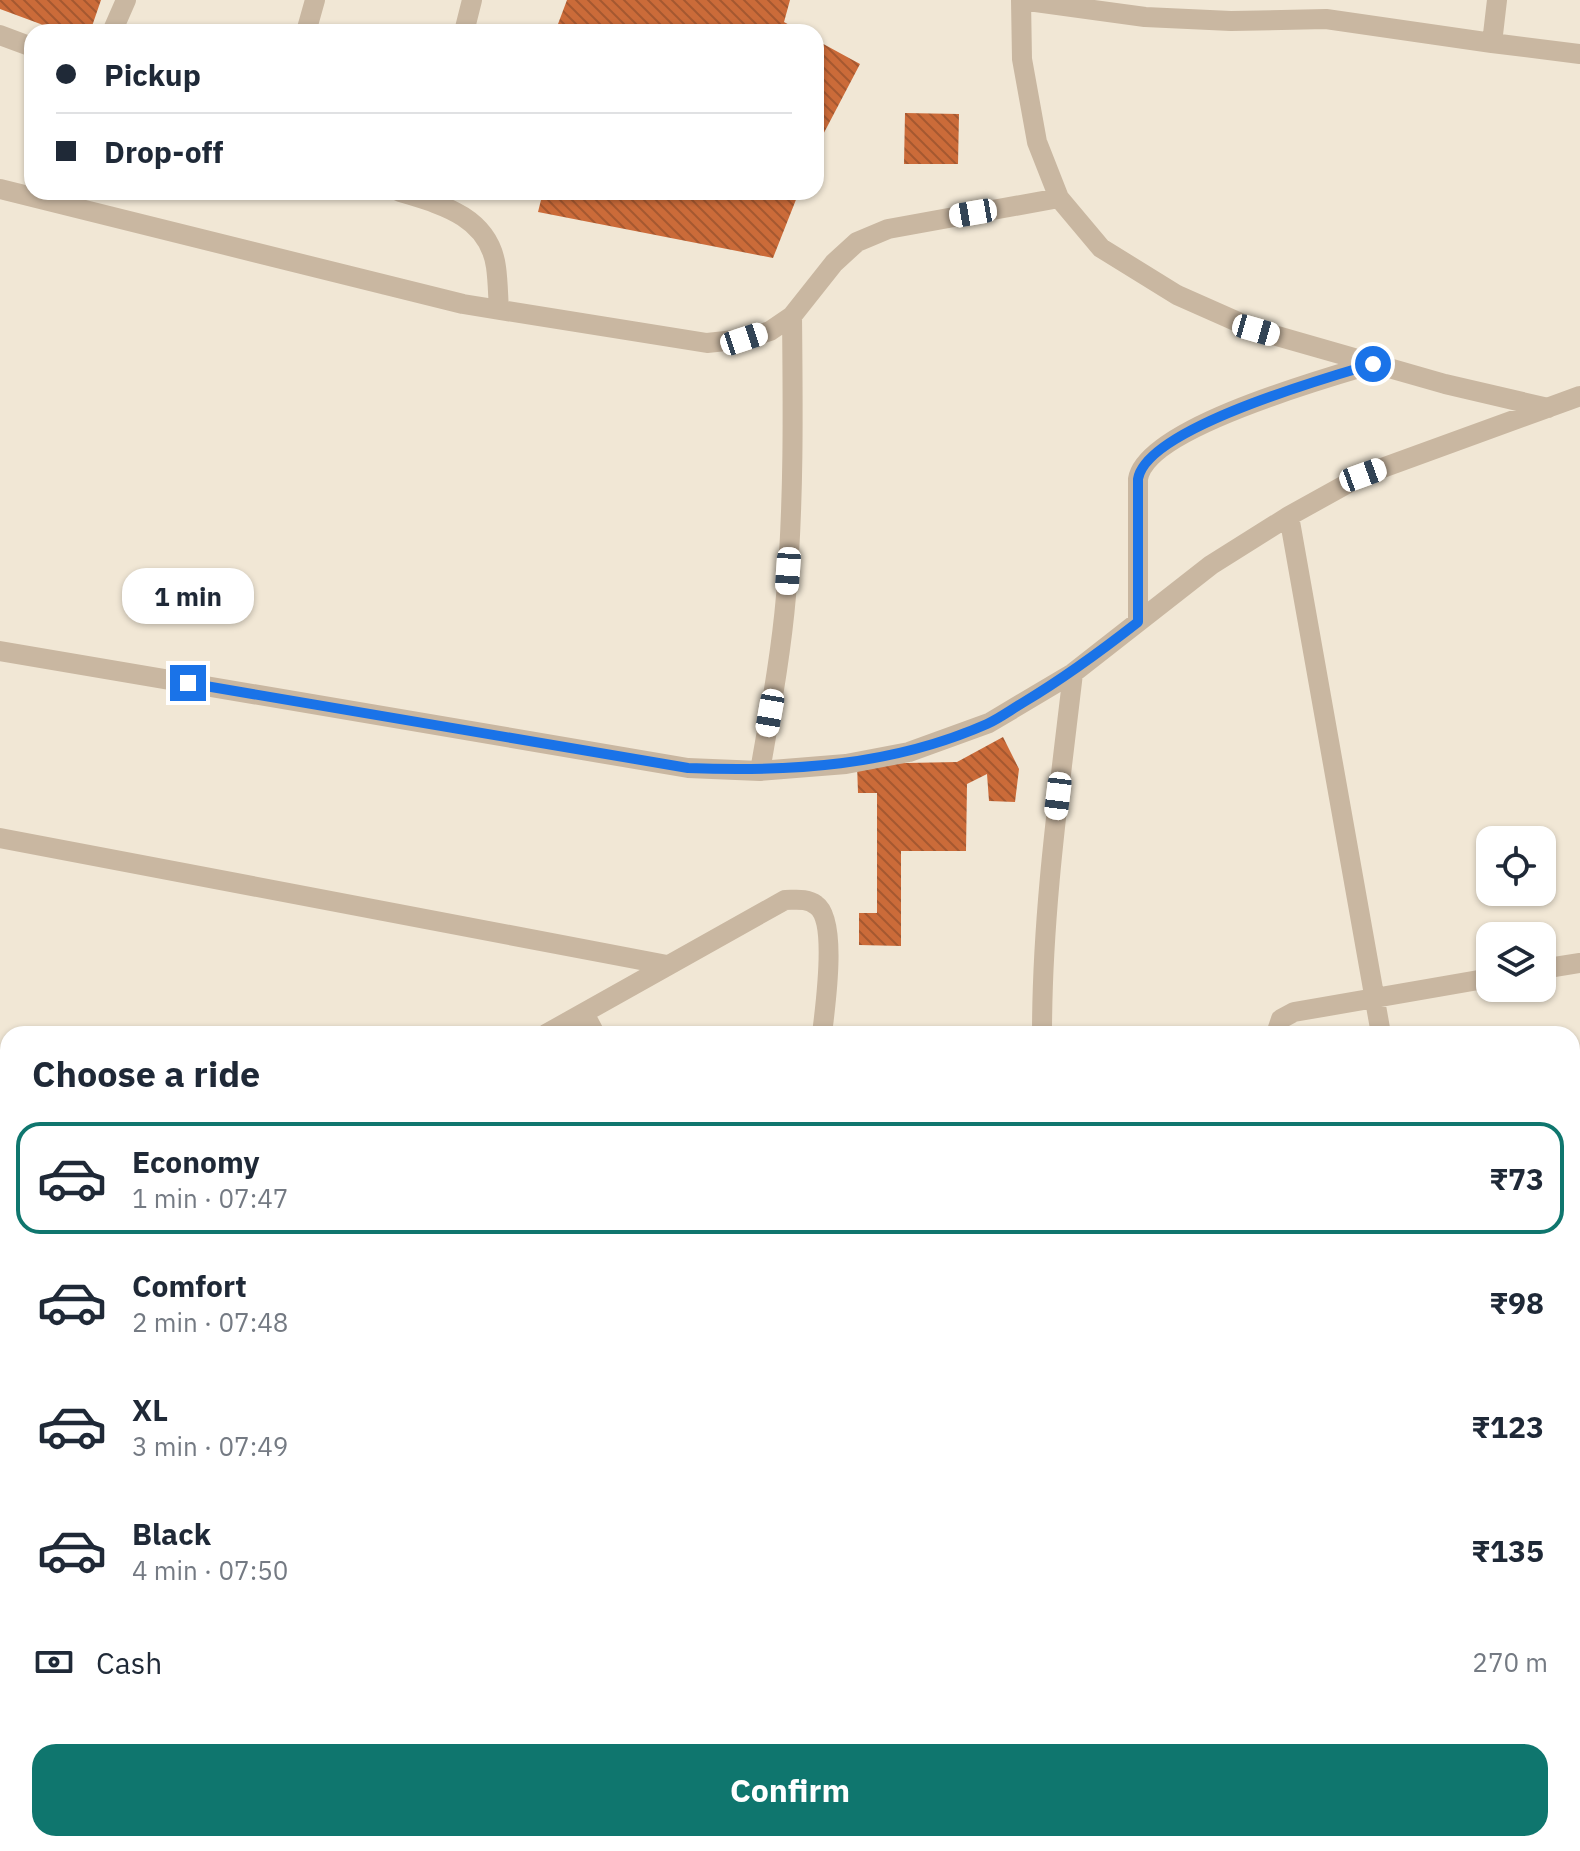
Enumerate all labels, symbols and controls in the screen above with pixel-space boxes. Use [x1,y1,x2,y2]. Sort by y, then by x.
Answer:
text: Pickup [104,55,201,94]
text: Drop-off [104,132,223,171]
car [947,197,999,229]
car [1230,312,1282,348]
car [717,320,771,358]
route start [1355,346,1391,382]
car [1336,456,1390,494]
car [774,546,802,596]
callout: 1 min [122,567,254,623]
text: 1 min [154,579,222,613]
route end [170,665,206,701]
car [754,687,786,739]
car [1043,771,1073,821]
map controls [1476,826,1556,1002]
button: locate [1476,826,1556,906]
button: layers [1476,922,1556,1002]
text: Choose a ride [32,1050,260,1097]
icon: car [36,1142,108,1214]
text: Economy [132,1142,260,1181]
text: ₹73 [1489,1159,1544,1198]
text: 1 min · 07:47 [132,1181,288,1215]
icon: car [36,1266,108,1338]
text: Comfort [132,1266,247,1305]
text: ₹98 [1489,1283,1544,1322]
text: 2 min · 07:48 [132,1305,288,1339]
icon: car [36,1390,108,1462]
text: XL [132,1390,168,1429]
text: ₹123 [1471,1407,1544,1446]
text: 3 min · 07:49 [132,1429,288,1463]
icon: car [36,1514,108,1586]
text: Black [132,1514,211,1553]
text: ₹135 [1471,1531,1544,1570]
text: 4 min · 07:50 [132,1553,288,1587]
icon: cash [32,1640,76,1684]
text: Cash [96,1643,162,1682]
text: 270 m [1472,1645,1548,1679]
button: Confirm [32,1744,1548,1836]

